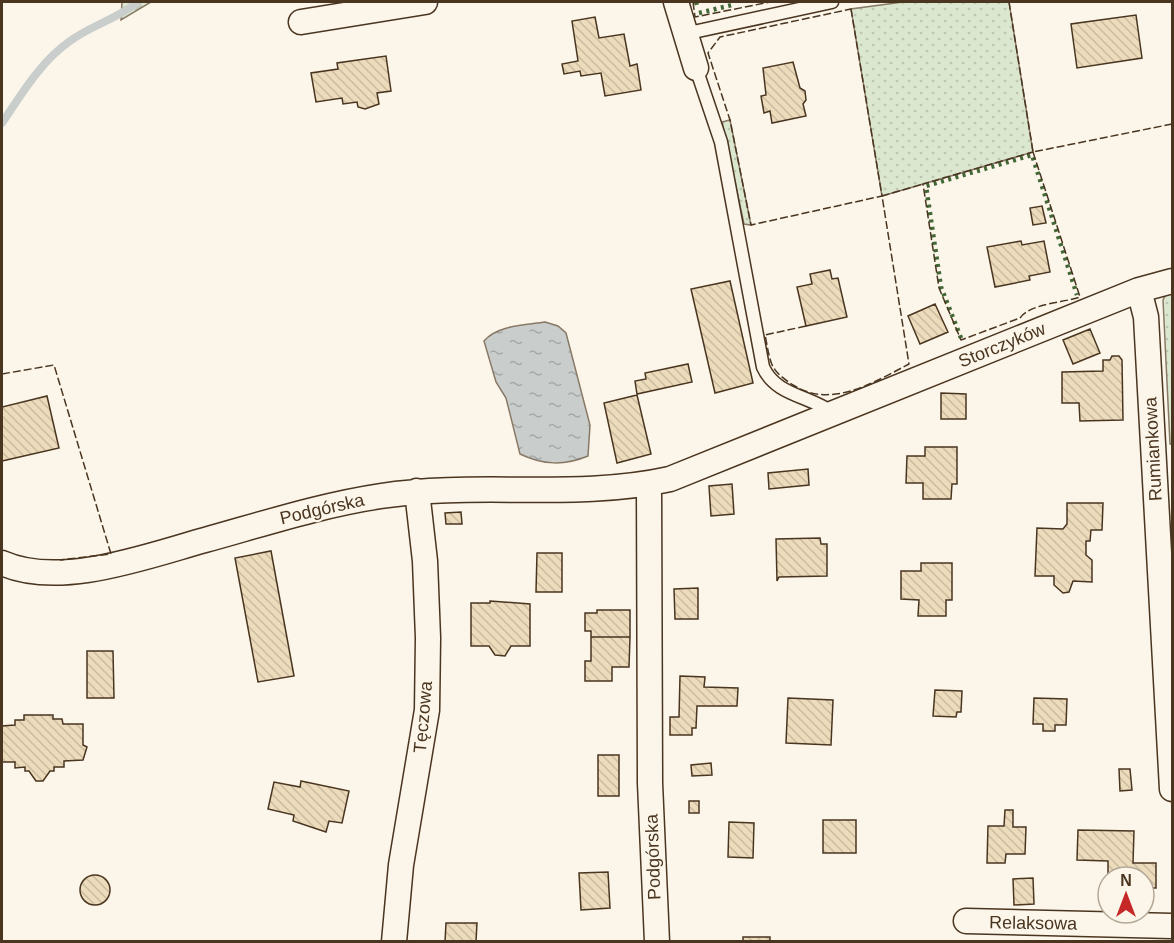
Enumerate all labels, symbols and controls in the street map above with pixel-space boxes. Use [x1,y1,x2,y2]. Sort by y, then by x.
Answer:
street label: Storczyków [956,318,1049,372]
street label: Rumiankowa [1140,396,1166,501]
street label: Podgórska [278,489,367,528]
street label: Tęczowa [410,679,436,754]
street label: Podgórska [641,813,664,900]
north arrow [1096,865,1156,925]
text: N [1120,872,1132,889]
street label: Relaksowa [989,912,1078,934]

